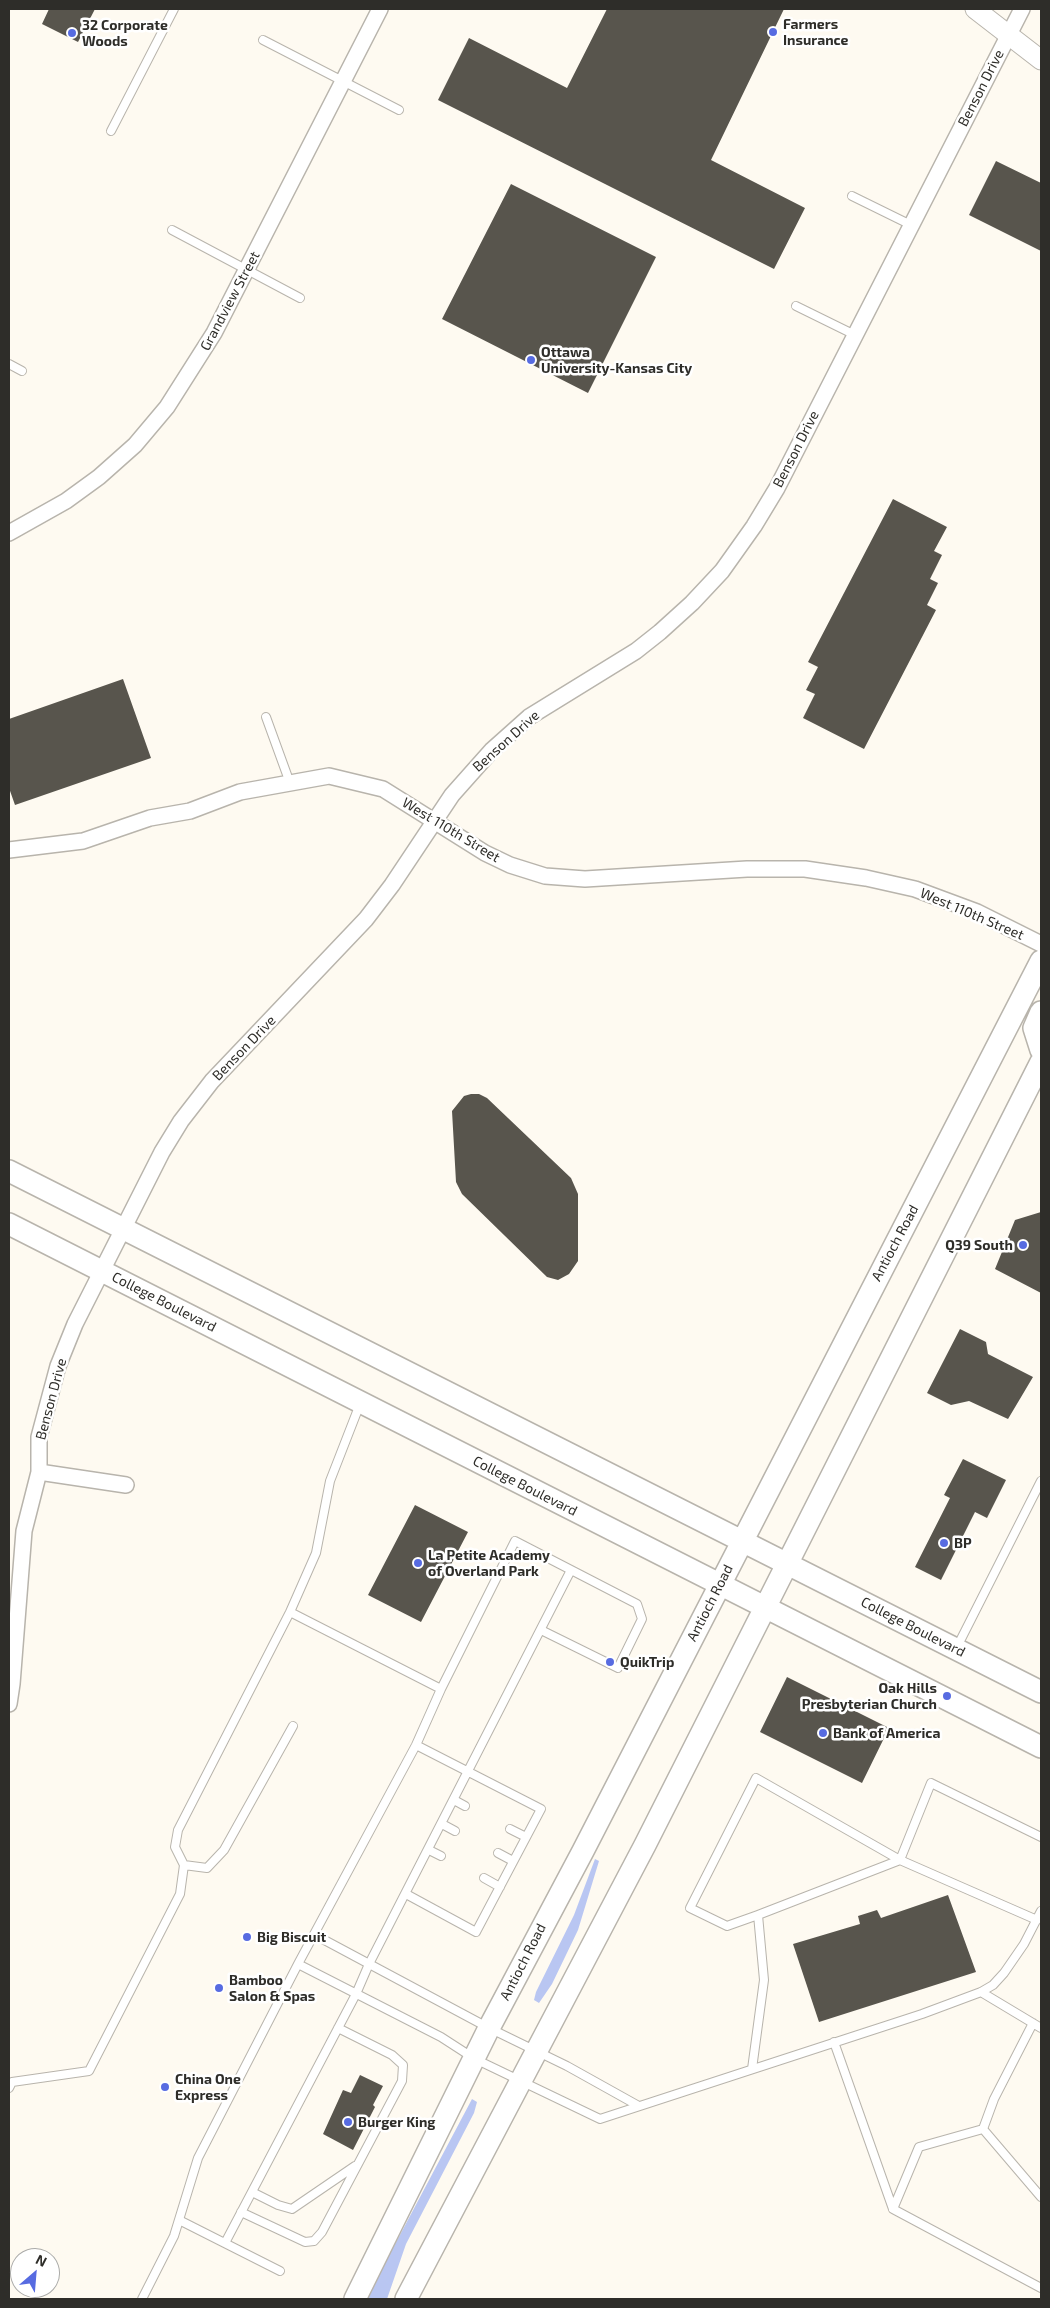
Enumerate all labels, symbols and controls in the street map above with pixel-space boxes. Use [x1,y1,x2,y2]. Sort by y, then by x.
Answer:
place label: Farmers Insurance [783,16,848,48]
place label: 32 Corporate Woods [82,17,168,49]
marker: Farmers Insurance [767,26,779,38]
marker: 32 Corporate Woods [66,27,78,39]
street label: Benson Drive [954,47,1008,129]
street label: Grandview Street [197,248,263,354]
place label: Ottawa University-Kansas City [541,344,692,377]
marker: Ottawa University-Kansas City [525,354,537,366]
street label: Benson Drive [769,408,823,490]
street label: Benson Drive [469,707,543,775]
street label: West 110th Street [399,794,503,866]
street label: West 110th Street [918,885,1026,943]
street label: Benson Drive [209,1012,279,1084]
street label: Antioch Road [868,1202,922,1284]
place label: Q39 South [945,1237,1013,1253]
marker: Q39 South [1017,1239,1029,1251]
street label: College Boulevard [109,1268,219,1336]
street label: Benson Drive [32,1356,70,1442]
street label: College Boulevard [470,1452,580,1520]
place label: BP [954,1535,972,1551]
marker: BP [938,1537,950,1549]
place label: La Petite Academy of Overland Park [428,1547,550,1580]
marker: La Petite Academy of Overland Park [412,1557,424,1569]
street label: Antioch Road [683,1562,737,1644]
street label: College Boulevard [858,1593,968,1661]
place label: QuikTrip [620,1654,674,1670]
marker: QuikTrip [604,1656,616,1668]
place label: Oak Hills Presbyterian Church [802,1680,937,1712]
marker: Oak Hills Presbyterian Church [941,1690,953,1702]
place label: Bank of America [833,1725,940,1741]
marker: Bank of America [817,1727,829,1739]
street label: Antioch Road [496,1921,550,2003]
place label: Big Biscuit [257,1929,326,1945]
marker: Big Biscuit [241,1931,253,1943]
place label: Bamboo Salon & Spas [229,1972,315,2004]
marker: Bamboo Salon & Spas [213,1982,225,1994]
place label: China One Express [175,2071,241,2104]
marker: China One Express [159,2081,171,2093]
place label: Burger King [358,2114,435,2130]
marker: Burger King [342,2116,354,2128]
north arrow [10,2248,60,2298]
text: N [33,2250,50,2270]

